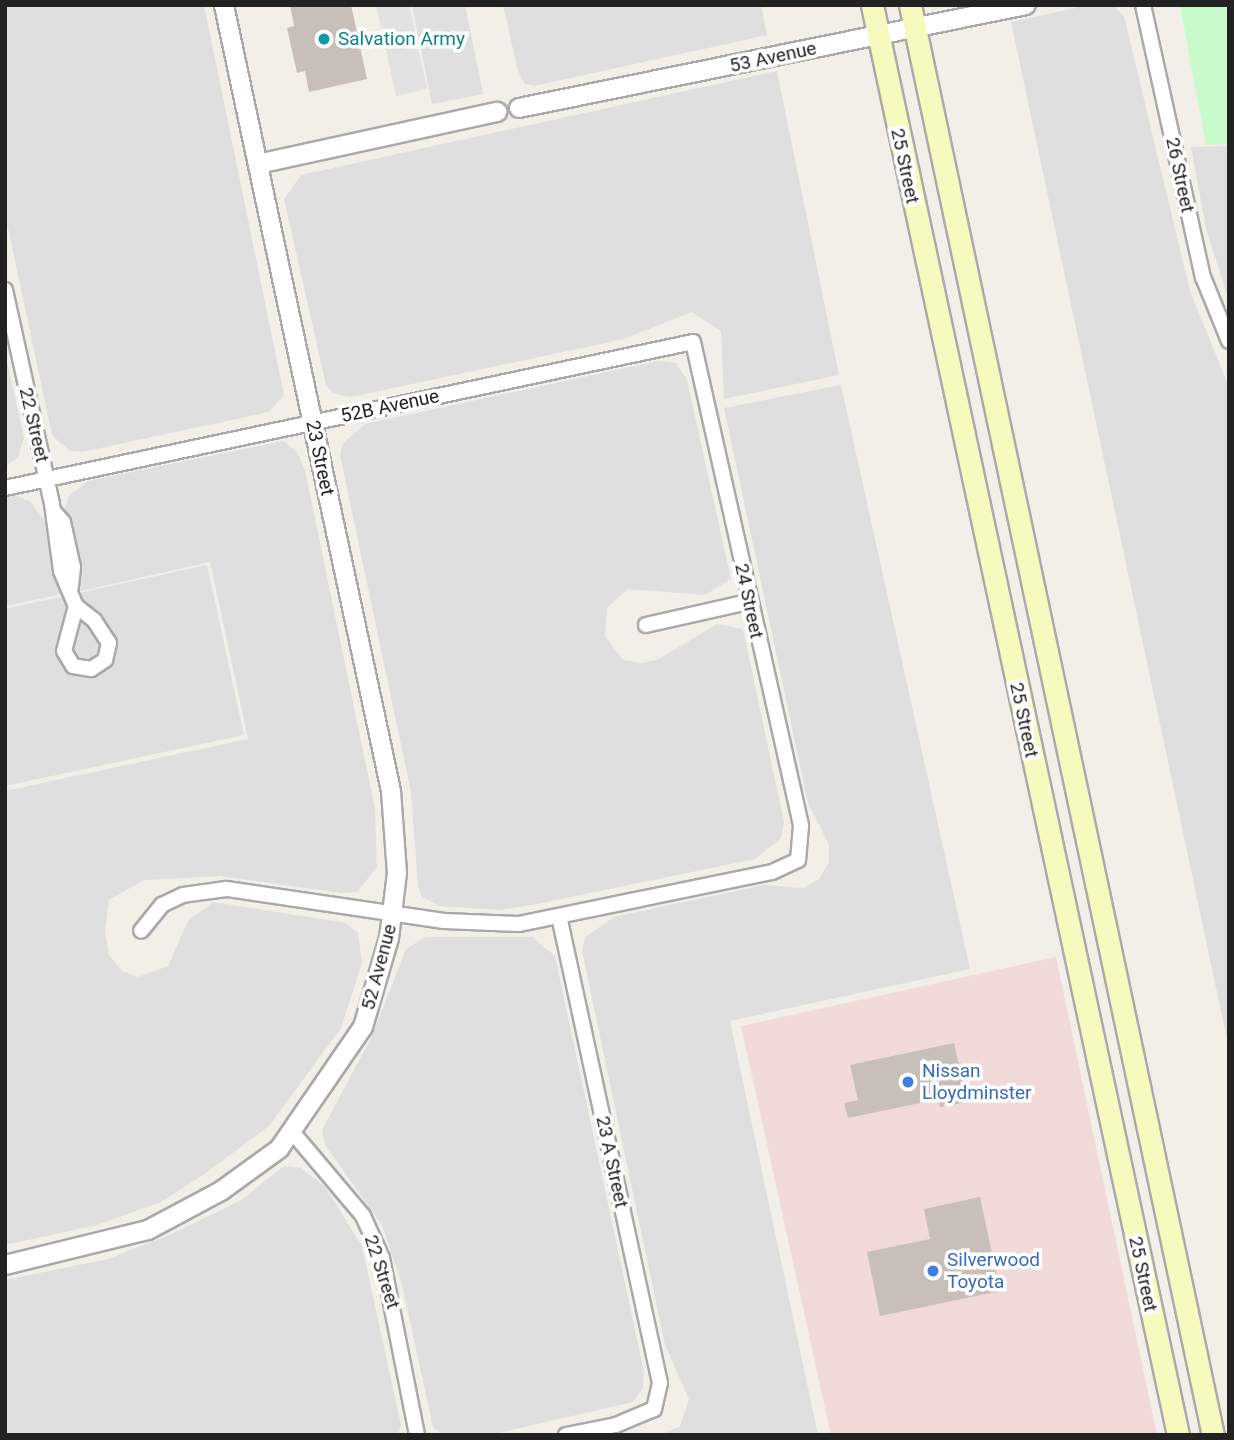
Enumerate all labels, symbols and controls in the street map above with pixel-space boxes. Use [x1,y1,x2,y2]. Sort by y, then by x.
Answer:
place label: Salvation Army [338,28,465,50]
marker: Salvation Army [316,31,332,47]
street label: 53 Avenue [727,37,819,77]
street label: 25 Street [886,126,924,206]
street label: 26 Street [1161,135,1199,215]
street label: 52B Avenue [339,384,441,428]
street label: 22 Street [14,385,54,465]
street label: 23 Street [301,418,339,498]
street label: 24 Street [730,561,768,641]
street label: 25 Street [1005,680,1043,760]
street label: 52 Avenue [357,921,401,1013]
place label: Nissan Lloydminster [922,1060,1031,1104]
marker: Nissan Lloydminster [900,1074,916,1090]
street label: 23 A Street [591,1114,633,1210]
street label: 22 Street [359,1232,405,1312]
street label: 25 Street [1124,1234,1162,1314]
place label: Silverwood Toyota [947,1249,1040,1293]
marker: Silverwood Toyota [925,1263,941,1279]

